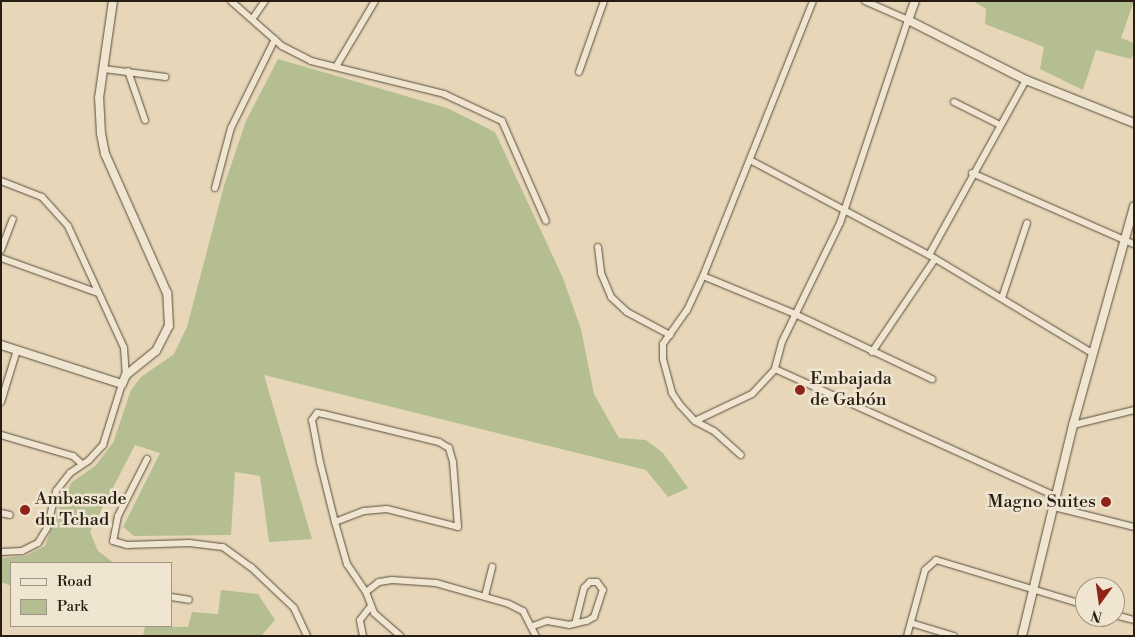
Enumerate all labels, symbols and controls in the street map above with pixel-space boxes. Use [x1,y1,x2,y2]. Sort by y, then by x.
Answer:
place label: Embajada de Gabón [810,369,892,412]
marker: Embajada de Gabón [794,384,806,396]
place label: Ambassade du Tchad [35,489,127,532]
place label: Magno Suites [988,491,1096,513]
marker: Magno Suites [1100,496,1112,508]
marker: Ambassade du Tchad [19,504,31,516]
legend [10,562,172,627]
text: Road [57,572,92,591]
north arrow [1075,577,1125,627]
text: Park [57,597,88,616]
text: N [1089,606,1104,626]

